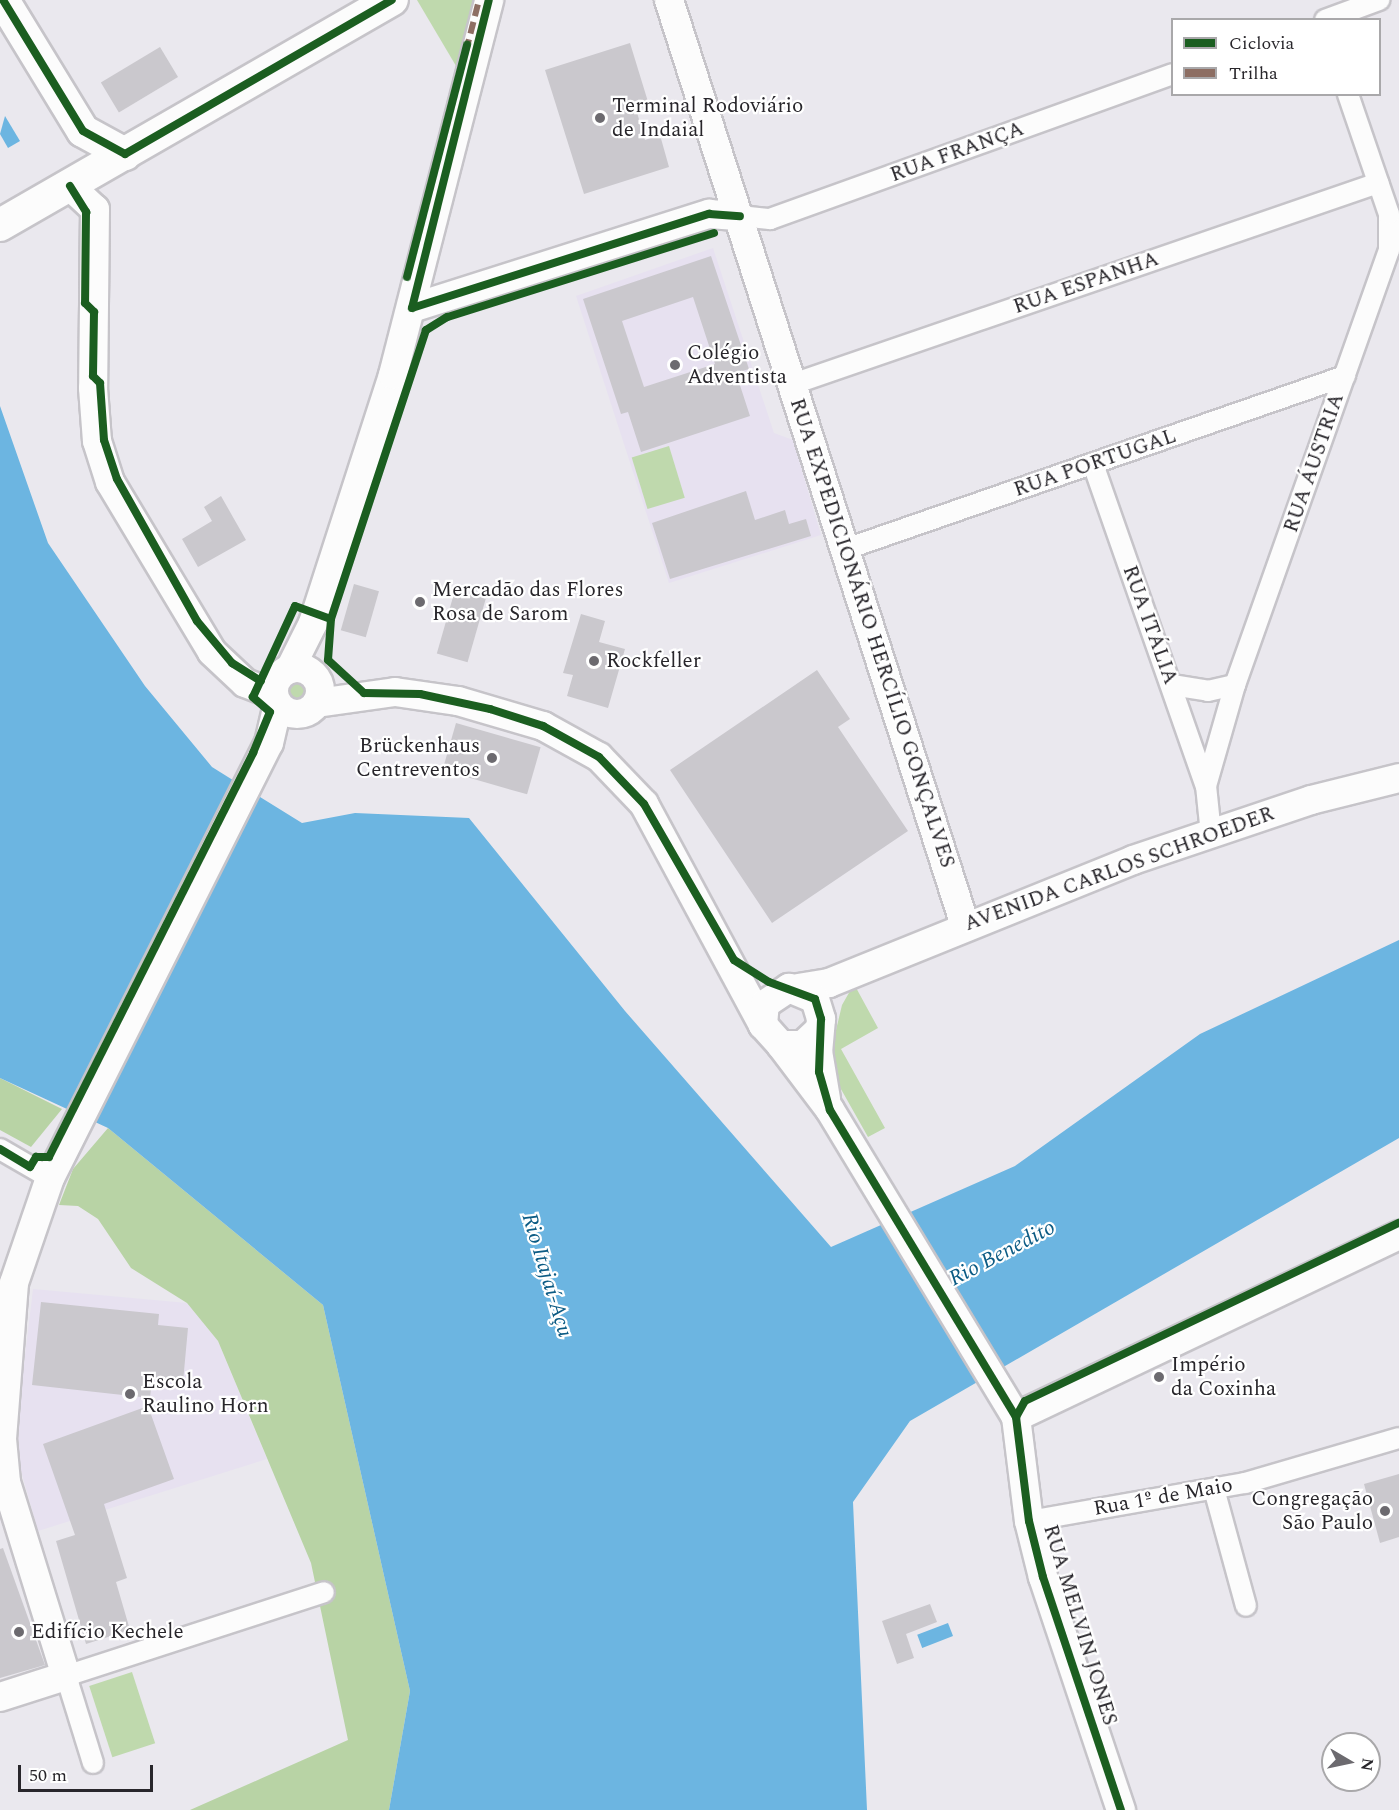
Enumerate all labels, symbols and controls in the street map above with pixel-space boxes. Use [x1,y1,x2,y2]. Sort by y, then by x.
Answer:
legend [1171,18,1381,96]
text: Ciclovia [1229,30,1294,57]
text: Trilha [1229,60,1278,87]
place label: Terminal Rodoviário de Indaial [612,93,803,143]
marker: Terminal Rodoviário de Indaial [593,111,607,125]
street label: RUA FRANÇA [887,116,1027,188]
street label: RUA ESPANHA [1010,246,1162,320]
place label: Colégio Adventista [687,340,787,390]
marker: Colégio Adventista [668,358,682,372]
street label: RUA ÁUSTRIA [1278,390,1350,536]
street label: RUA EXPEDICIONÁRIO HERCÍLIO GONÇALVES [784,395,960,871]
street label: RUA PORTUGAL [1010,423,1180,503]
street label: RUA ITÁLIA [1117,562,1183,688]
place label: Mercadão das Flores Rosa de Sarom [432,577,623,627]
marker: Mercadão das Flores Rosa de Sarom [413,595,427,609]
place label: Rockfeller [606,648,701,674]
marker: Rockfeller [587,654,601,668]
place label: Brückenhaus Centreventos [356,733,480,783]
marker: Brückenhaus Centreventos [485,751,499,765]
street label: AVENIDA CARLOS SCHROEDER [961,801,1277,937]
water label: Rio Itajaí-Açu [516,1210,578,1340]
water label: Rio Benedito [944,1214,1060,1292]
place label: Império da Coxinha [1171,1352,1276,1402]
place label: Escola Raulino Horn [142,1369,269,1419]
marker: Império da Coxinha [1152,1370,1166,1384]
marker: Escola Raulino Horn [123,1387,137,1401]
street label: Rua 1º de Maio [1091,1472,1235,1522]
place label: Congregação São Paulo [1251,1486,1373,1536]
marker: Congregação São Paulo [1378,1504,1392,1518]
street label: RUA MELVIN JONES [1037,1521,1123,1729]
place label: Edifício Kechele [31,1619,184,1645]
marker: Edifício Kechele [12,1625,26,1639]
north arrow [1321,1732,1381,1792]
scale bar [21,1753,156,1791]
text: N [1354,1756,1380,1773]
text: 50 m [29,1762,67,1789]

